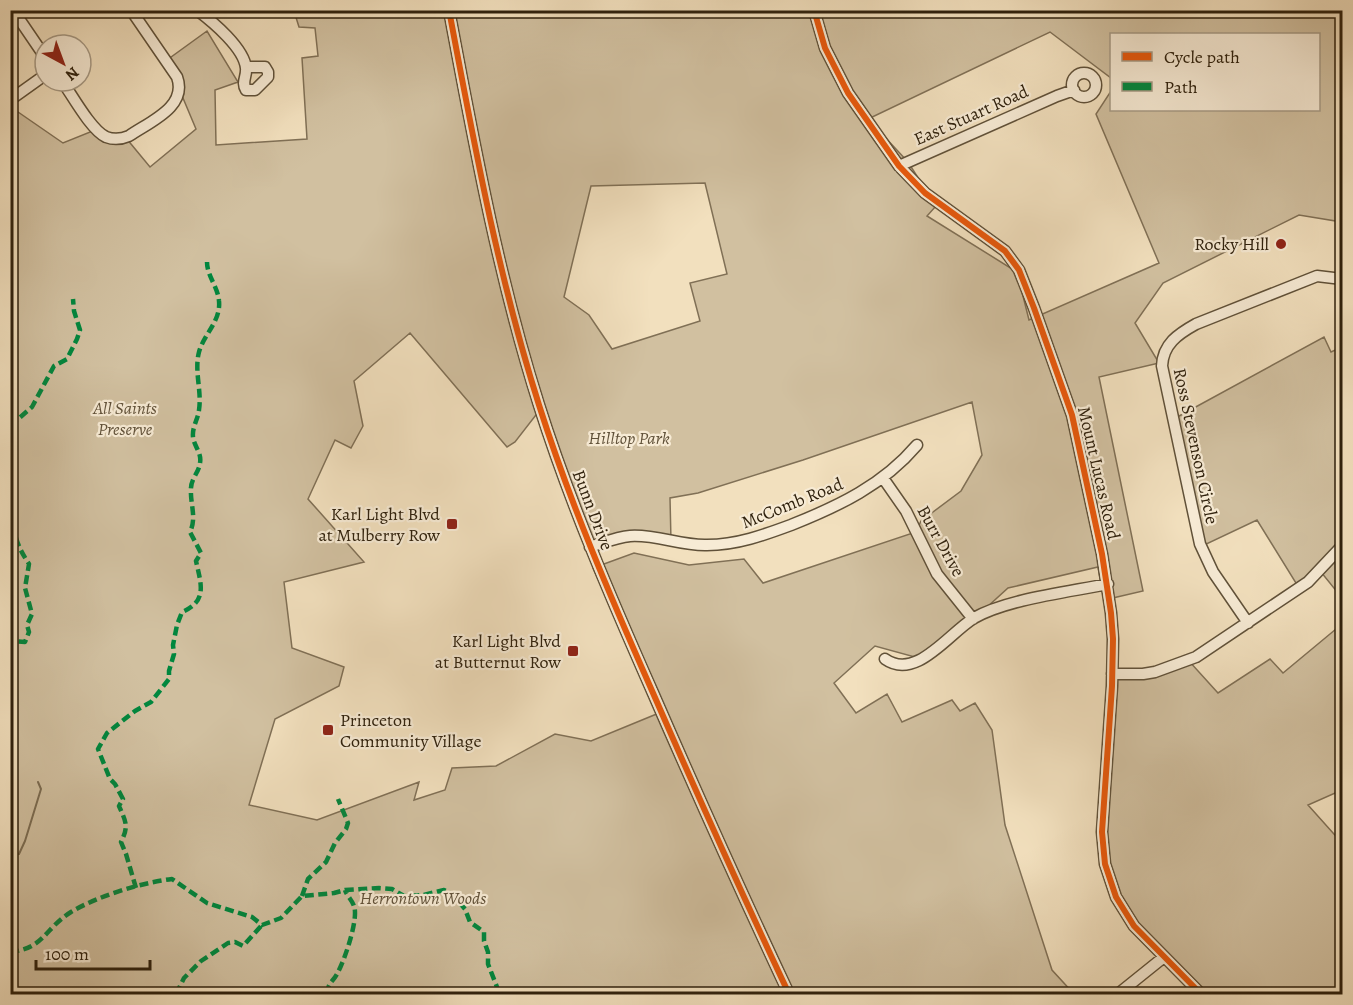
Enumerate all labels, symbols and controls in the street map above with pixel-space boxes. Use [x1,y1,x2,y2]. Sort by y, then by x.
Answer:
north arrow [33,33,93,93]
legend [1110,33,1320,111]
text: Cycle path [1164,45,1240,69]
text: N [60,61,84,86]
text: Path [1164,75,1198,99]
street label: East Stuart Road [910,79,1032,151]
place label: Rocky Hill [1194,232,1270,256]
marker: Rocky Hill [1274,237,1288,251]
street label: Ross Stevenson Circle [1168,366,1224,526]
park label: All Saints Preserve [92,396,157,441]
street label: Mount Lucas Road [1072,404,1126,542]
park label: Hilltop Park [588,426,670,450]
street label: Bunn Drive [567,466,619,554]
street label: McComb Road [738,472,847,534]
street label: Burr Drive [912,501,970,581]
place label: Karl Light Blvd at Mulberry Row [318,502,440,547]
marker: Karl Light Blvd at Mulberry Row [445,517,459,531]
place label: Karl Light Blvd at Butternut Row [435,629,561,674]
marker: Karl Light Blvd at Butternut Row [566,644,580,658]
place label: Princeton Community Village [340,708,482,753]
marker: Princeton Community Village [321,723,335,737]
park label: Herrontown Woods [360,886,486,910]
scale bar [36,933,150,971]
text: 100 m [45,942,89,966]

